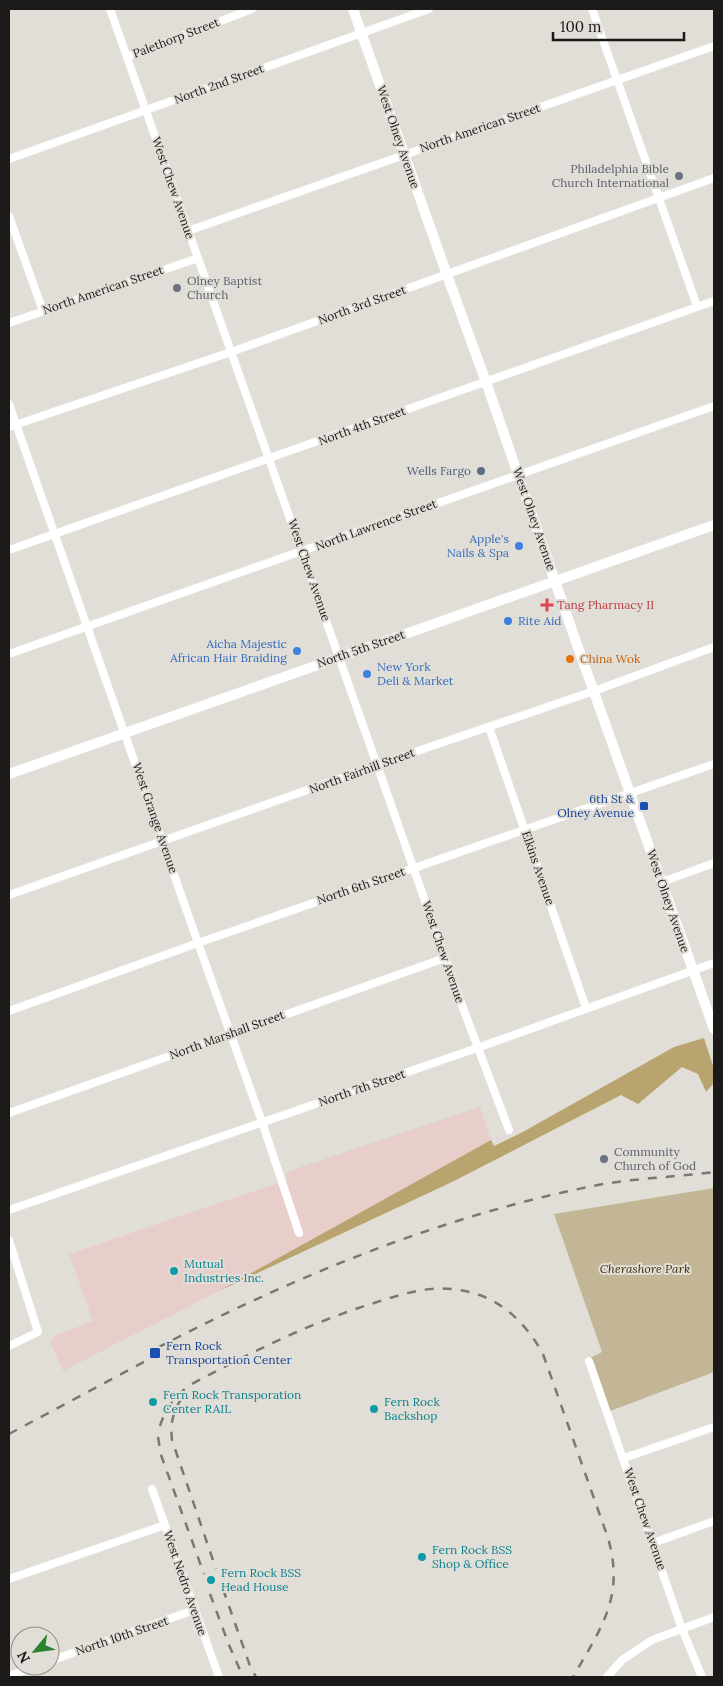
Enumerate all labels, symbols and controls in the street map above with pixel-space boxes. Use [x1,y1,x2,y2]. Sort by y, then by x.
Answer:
scale bar [553,10,684,42]
street label: Palethorp Street [130,14,222,61]
text: 100 m [560,17,601,36]
street label: North 2nd Street [172,60,266,107]
street label: West Olney Avenue [374,83,423,191]
street label: North American Street [418,100,542,155]
street label: West Chew Avenue [149,135,198,241]
place label: Philadelphia Bible Church International [552,161,669,190]
marker: Philadelphia Bible Church International [673,170,685,182]
street label: North American Street [41,262,165,317]
place label: Olney Baptist Church [187,273,262,302]
marker: Olney Baptist Church [171,282,183,294]
street label: North 3rd Street [316,282,408,327]
street label: North 4th Street [316,403,408,448]
place label: Wells Fargo [407,463,471,478]
marker: Wells Fargo [475,465,487,477]
street label: West Olney Avenue [510,465,559,573]
street label: North Lawrence Street [313,495,439,553]
street label: West Chew Avenue [285,517,334,623]
place label: Apple's Nails & Spa [447,531,509,560]
marker: Apple's Nails & Spa [513,540,525,552]
place label: Tang Pharmacy II [557,597,654,612]
marker: Tang Pharmacy II [541,599,553,611]
place label: Rite Aid [518,613,561,628]
marker: Rite Aid [502,615,514,627]
street label: North 5th Street [315,626,407,671]
place label: Aicha Majestic African Hair Braiding [169,636,287,665]
marker: Aicha Majestic African Hair Braiding [291,645,303,657]
place label: China Wok [580,651,641,666]
marker: China Wok [564,653,576,665]
place label: New York Deli & Market [377,659,454,688]
marker: New York Deli & Market [361,668,373,680]
street label: North Fairhill Street [307,744,417,797]
street label: West Grange Avenue [129,761,182,876]
place label: 6th St & Olney Avenue [557,791,635,820]
marker: 6th St & Olney Avenue [638,800,650,812]
street label: Elkins Avenue [519,829,558,907]
street label: West Olney Avenue [644,847,693,955]
street label: North 6th Street [315,863,407,908]
street label: West Chew Avenue [419,899,468,1005]
street label: North Marshall Street [167,1007,287,1062]
street label: North 7th Street [316,1066,408,1109]
place label: Community Church of God [614,1144,696,1173]
marker: Community Church of God [598,1153,610,1165]
place label: Mutual Industries Inc. [184,1256,264,1285]
park label: Cherashore Park [600,1261,690,1276]
marker: Mutual Industries Inc. [168,1265,180,1277]
place label: Fern Rock Transportation Center [166,1338,293,1367]
marker: Fern Rock Transportation Center [148,1346,162,1360]
place label: Fern Rock Transporation Center RAIL [163,1387,301,1416]
place label: Fern Rock Backshop [384,1394,440,1423]
marker: Fern Rock Transporation Center RAIL [147,1396,159,1408]
marker: Fern Rock Backshop [368,1403,380,1415]
street label: West Chew Avenue [621,1466,670,1572]
street label: West Nedro Avenue [160,1528,211,1638]
place label: Fern Rock BSS Shop & Office [432,1542,512,1571]
marker: Fern Rock BSS Shop & Office [416,1551,428,1563]
place label: Fern Rock BSS Head House [221,1565,301,1594]
marker: Fern Rock BSS Head House [205,1574,217,1586]
street label: North 10th Street [73,1613,171,1658]
north arrow [10,1626,60,1676]
text: N [13,1648,34,1666]

